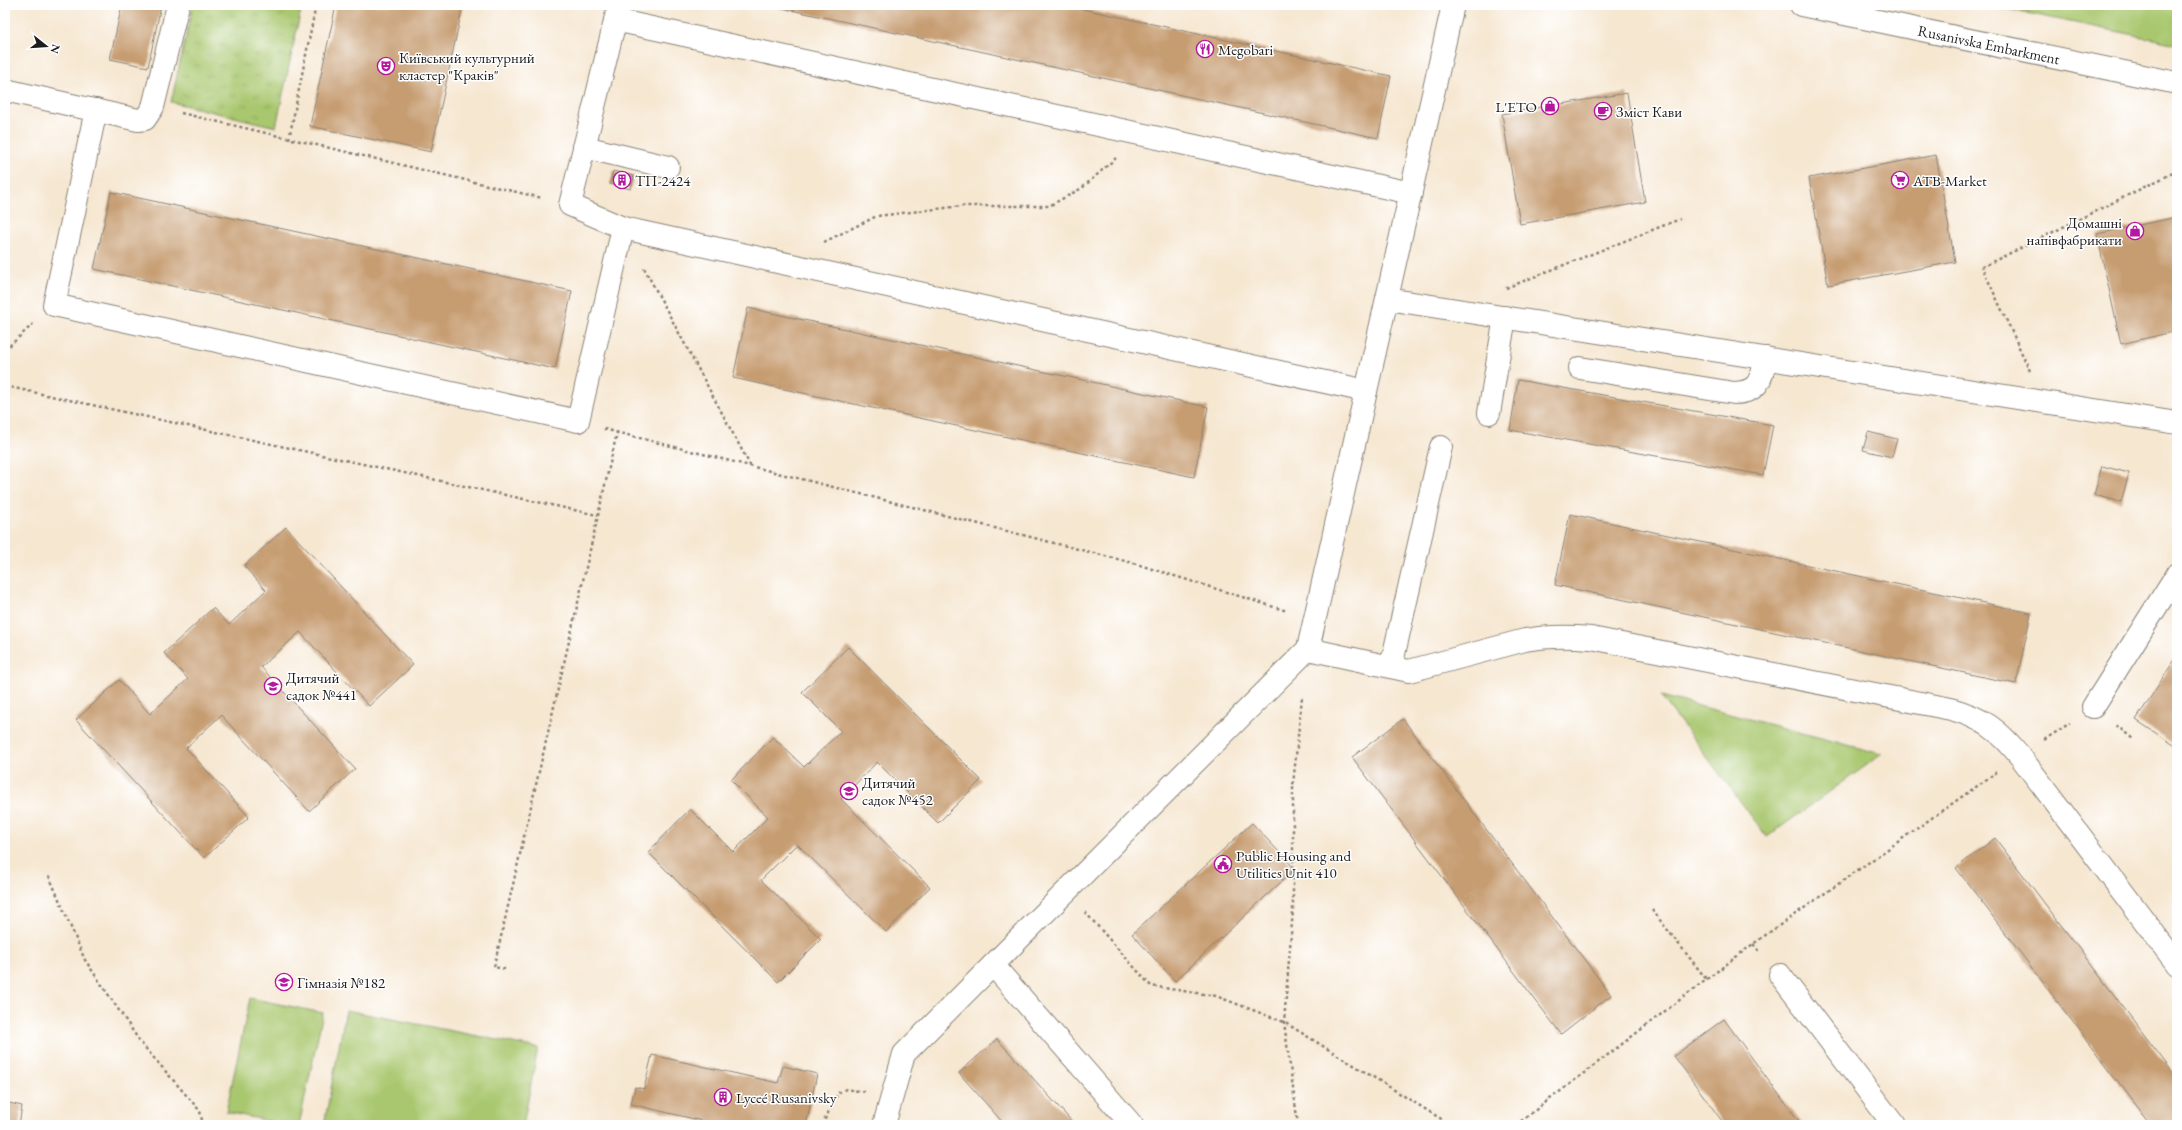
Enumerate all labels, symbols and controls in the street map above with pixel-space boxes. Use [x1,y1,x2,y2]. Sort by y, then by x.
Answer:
street label: Rusanivska Embarkment [1916,20,2062,68]
north arrow [26,26,66,66]
restaurant icon: Megobari [1195,39,1215,59]
place label: Megobari [1218,40,1273,59]
text: N [48,43,64,55]
place label: Київський культурний кластер "Краків" [399,48,535,84]
theatre icon: Київський культурний кластер "Краків" [376,56,396,76]
shop icon: L'ETO [1540,96,1560,116]
place label: L'ETO [1496,97,1537,116]
cafe icon: Зміст Кави [1593,101,1613,121]
place label: Зміст Кави [1616,102,1682,121]
building icon: ТП-2424 [612,170,632,190]
supermarket icon: ATB-Market [1890,170,1910,190]
place label: ТП-2424 [635,171,691,190]
place label: ATB-Market [1912,171,1987,190]
place label: Домашні напівфабрикати [2027,213,2122,249]
shop icon: Домашні напівфабрикати [2125,221,2145,241]
place label: Дитячий садок №441 [286,668,357,704]
school or university icon: Дитячий садок №441 [263,676,283,696]
place label: Дитячий садок №452 [862,773,934,809]
school or university icon: Дитячий садок №452 [839,781,859,801]
place label: Public Housing and Utilities Unit 410 [1236,846,1351,882]
public building icon: Public Housing and Utilities Unit 410 [1213,854,1233,874]
school or university icon: Гімназія №182 [274,972,294,992]
place label: Гімназія №182 [297,973,386,992]
building icon: Lyceé Rusanivsky [713,1087,733,1107]
place label: Lyceé Rusanivsky [736,1088,837,1107]

